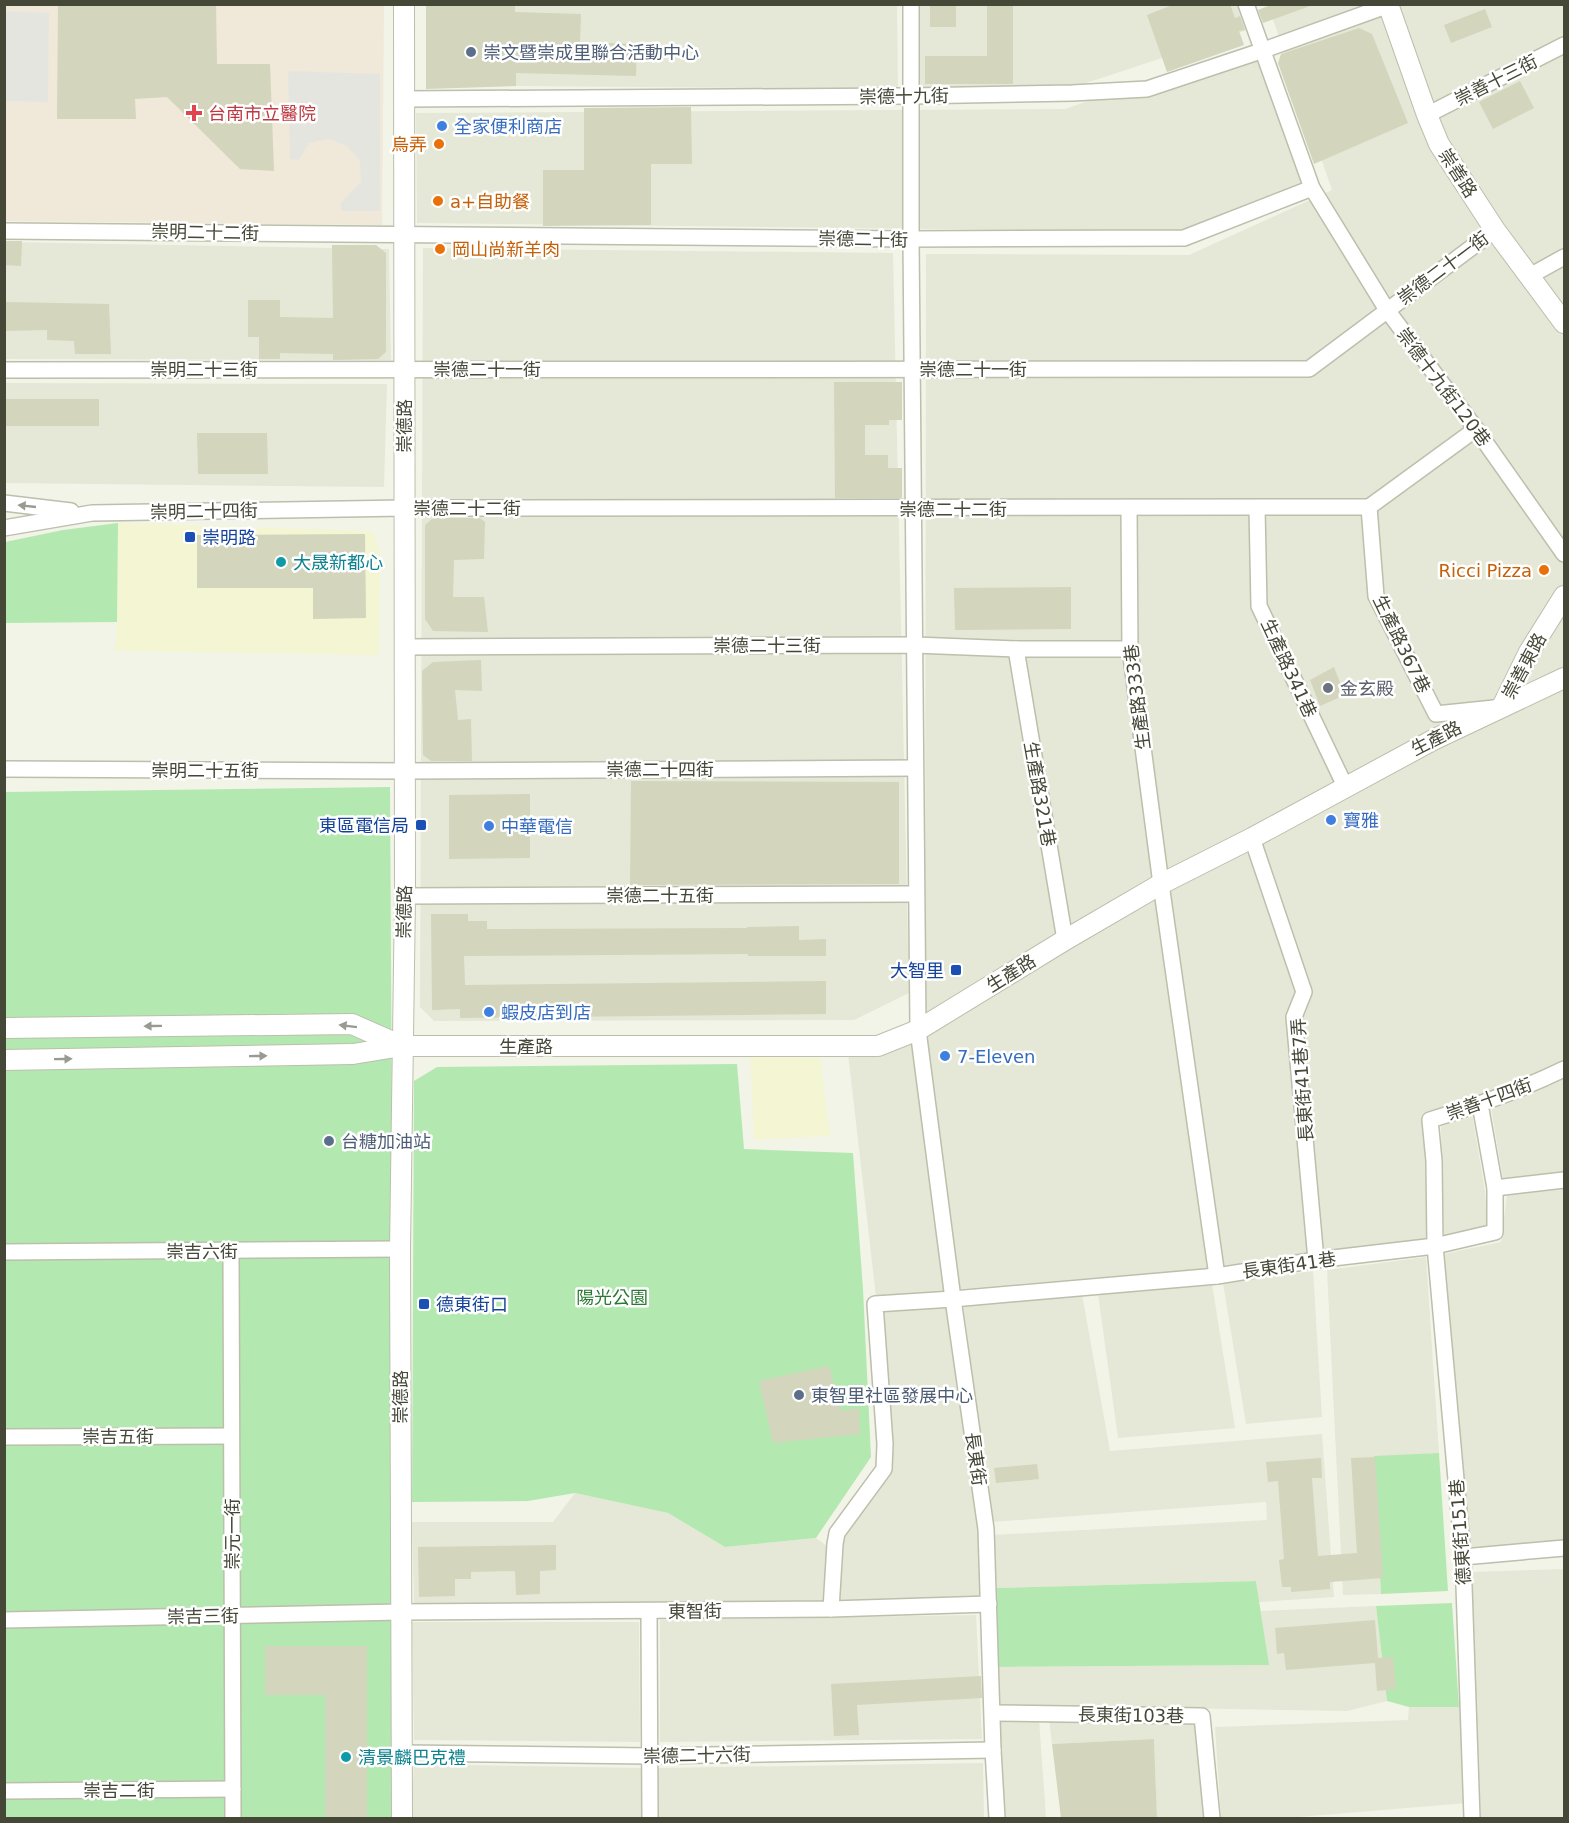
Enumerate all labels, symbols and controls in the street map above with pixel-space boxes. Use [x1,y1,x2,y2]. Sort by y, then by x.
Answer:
place label: 崇文暨崇成里聯合活動中心 [483,42,699,63]
marker: 崇文暨崇成里聯合活動中心 [464,45,478,59]
street label: 崇善十三街 [1451,50,1541,110]
street label: 崇德十九街 [859,85,949,107]
place label: 台南市立醫院 [208,103,316,124]
marker: 台南市立醫院 [185,104,203,122]
place label: 全家便利商店 [454,116,562,137]
marker: 全家便利商店 [435,119,449,133]
place label: 烏弄 [391,134,427,155]
marker: 烏弄 [432,137,446,151]
street label: 崇善路 [1434,145,1482,201]
place label: a+自助餐 [450,191,530,212]
marker: a+自助餐 [431,194,445,208]
street label: 崇明二十二街 [151,221,259,243]
street label: 崇德二十一街 [1394,227,1492,309]
street label: 崇德二十街 [818,228,908,250]
place label: 岡山尚新羊肉 [452,239,560,260]
marker: 岡山尚新羊肉 [433,242,447,256]
street label: 崇德十九街120巷 [1393,324,1495,450]
street label: 崇明二十三街 [150,359,258,380]
street label: 崇德二十一街 [433,359,541,380]
street label: 崇德二十一街 [919,359,1027,380]
street label: 崇德路 [394,399,415,453]
street label: 崇德二十二街 [413,498,521,519]
street label: 崇德二十二街 [899,499,1007,520]
street label: 崇明二十四街 [150,500,258,522]
one-way arrow [18,501,37,510]
place label: 崇明路 [202,527,256,548]
marker: 崇明路 [183,530,197,544]
place label: 大晟新都心 [293,552,383,573]
marker: 大晟新都心 [274,555,288,569]
place label: Ricci Pizza [1439,560,1532,581]
marker: Ricci Pizza [1537,563,1551,577]
street label: 生產路367巷 [1369,592,1435,696]
street label: 生產路341巷 [1257,615,1321,721]
street label: 崇善東路 [1498,629,1550,703]
street label: 崇德二十三街 [713,635,821,656]
street label: 生產路333巷 [1120,643,1154,751]
place label: 金玄殿 [1340,678,1394,699]
marker: 金玄殿 [1321,681,1335,695]
street label: 生產路 [1407,716,1465,760]
street label: 生產路321巷 [1020,740,1060,848]
street label: 崇德二十四街 [606,759,714,780]
street label: 崇明二十五街 [151,760,259,781]
place label: 寶雅 [1343,810,1379,831]
marker: 寶雅 [1324,813,1338,827]
place label: 東區電信局 [319,815,409,836]
place label: 中華電信 [501,816,573,837]
marker: 東區電信局 [414,818,428,832]
marker: 中華電信 [482,819,496,833]
street label: 崇德路 [393,885,415,939]
street label: 崇德二十五街 [606,885,714,906]
street label: 生產路 [983,950,1039,996]
place label: 大智里 [890,960,944,981]
marker: 大智里 [949,963,963,977]
place label: 蝦皮店到店 [501,1002,591,1023]
marker: 蝦皮店到店 [482,1005,496,1019]
street label: 長東街41巷7弄 [1287,1017,1317,1143]
one-way arrow [144,1021,163,1031]
one-way arrow [338,1021,357,1030]
street label: 生產路 [499,1036,553,1057]
place label: 7-Eleven [957,1046,1036,1067]
marker: 7-Eleven [938,1049,952,1063]
one-way arrow [248,1051,267,1061]
one-way arrow [53,1054,72,1064]
street label: 崇善十四街 [1443,1074,1535,1124]
place label: 台糖加油站 [341,1131,431,1152]
marker: 台糖加油站 [322,1134,336,1148]
street label: 崇吉六街 [166,1241,238,1262]
street label: 長東街41巷 [1241,1248,1337,1282]
park label: 陽光公園 [576,1287,648,1308]
place label: 德東街口 [436,1294,508,1315]
marker: 德東街口 [417,1297,431,1311]
street label: 崇德路 [390,1370,411,1424]
place label: 東智里社區發展中心 [811,1385,973,1406]
marker: 東智里社區發展中心 [792,1388,806,1402]
street label: 崇吉五街 [82,1426,154,1447]
street label: 長東街 [962,1431,990,1487]
street label: 德東街151巷 [1446,1478,1474,1586]
street label: 崇元一街 [222,1498,243,1570]
street label: 東智街 [668,1600,722,1622]
street label: 崇吉三街 [167,1605,239,1627]
street label: 長東街103巷 [1078,1704,1184,1726]
street label: 崇德二十六街 [643,1744,751,1766]
place label: 清景麟巴克禮 [358,1747,466,1768]
marker: 清景麟巴克禮 [339,1750,353,1764]
street label: 崇吉二街 [83,1780,155,1801]

